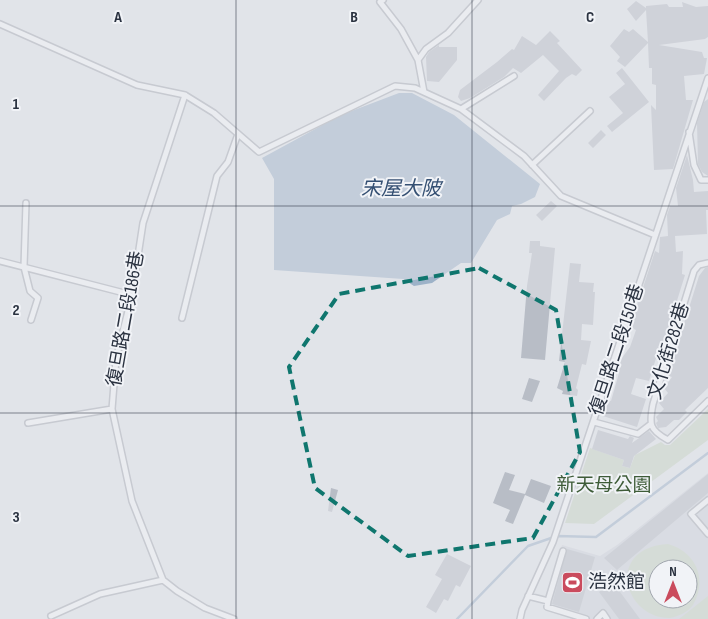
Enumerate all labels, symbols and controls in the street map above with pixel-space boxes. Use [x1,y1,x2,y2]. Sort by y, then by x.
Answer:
text: A [113,8,122,27]
text: B [350,8,358,27]
text: C [586,8,594,27]
text: 1 [13,95,20,114]
water label: 宋屋大陂 [361,177,444,201]
street label: 復旦路二段186巷 [103,249,149,389]
street label: 復旦路二段150巷 [585,281,649,419]
street label: 文化街282巷 [643,300,695,402]
text: 2 [12,301,20,320]
park label: 新天母公園 [556,474,652,497]
text: 3 [12,508,20,527]
north arrow [648,559,698,609]
text: N [669,563,677,580]
sports icon: 浩然館 [560,570,584,594]
place label: 浩然館 [588,571,645,594]

